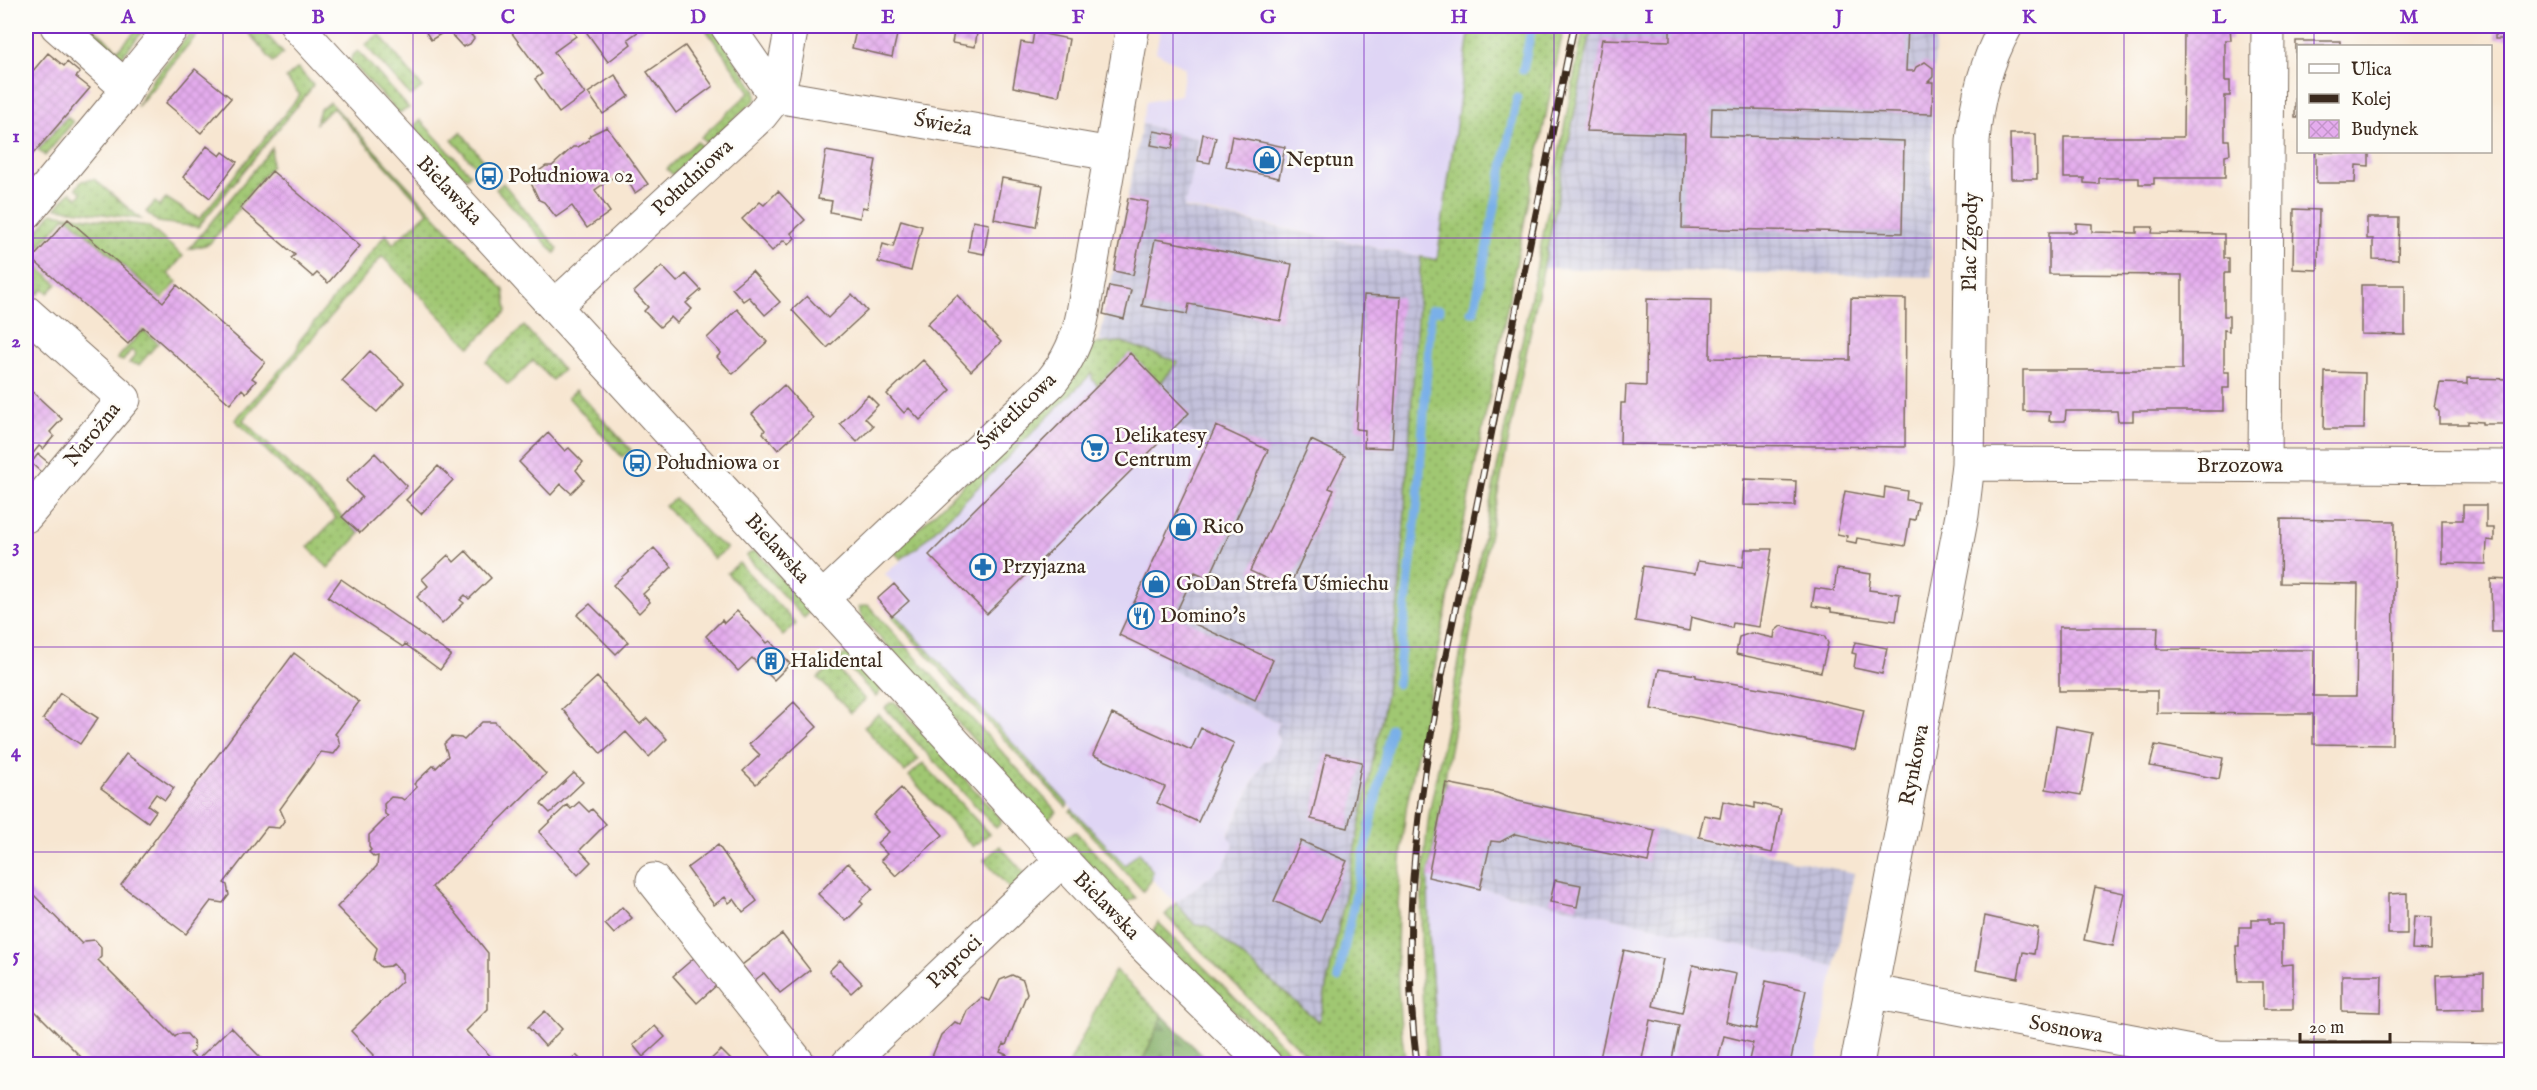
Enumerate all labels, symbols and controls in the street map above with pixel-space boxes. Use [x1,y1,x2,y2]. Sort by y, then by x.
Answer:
text: A [120,5,136,30]
text: B [311,5,325,30]
text: C [501,5,515,30]
text: D [690,5,706,30]
text: E [881,5,895,30]
text: F [1072,5,1085,30]
text: G [1260,5,1277,30]
text: H [1450,5,1468,30]
text: I [1645,5,1654,30]
text: J [1832,5,1844,30]
text: K [2022,5,2038,30]
text: L [2212,5,2227,30]
text: M [2400,5,2419,30]
legend [2297,45,2492,153]
text: Ulica [2351,59,2392,82]
text: Kolej [2351,89,2391,112]
street label: Świeża [912,106,975,144]
text: Budynek [2351,119,2418,142]
text: 1 [12,124,20,149]
street label: Południowa [647,133,740,222]
shop icon: Neptun [1252,145,1282,175]
place label: Neptun [1286,147,1354,174]
street label: Bielawska [410,151,489,232]
bus stop icon: Południowa 02 [474,161,504,191]
place label: Południowa 02 [508,163,634,190]
street label: Plac Zgody [1957,191,1985,292]
text: 2 [11,329,21,354]
street label: Świetlicowa [971,366,1063,457]
street label: Narożna [59,396,128,473]
place label: Delikatesy Centrum [1114,423,1207,474]
supermarket icon: Delikatesy Centrum [1080,433,1110,463]
bus stop icon: Południowa 01 [622,448,652,478]
place label: Południowa 01 [656,450,780,477]
street label: Brzozowa [2197,453,2284,480]
street label: Bielawska [738,508,816,590]
shop icon: Rico [1168,512,1198,542]
place label: Rico [1202,514,1244,541]
text: 3 [12,534,20,559]
pharmacy icon: Przyjazna [968,552,998,582]
place label: Przyjazna [1002,554,1087,581]
shop icon: GoDan Strefa Uśmiechu [1141,569,1171,599]
place label: GoDan Strefa Uśmiechu [1176,571,1389,598]
restaurant icon: Domino's [1126,601,1156,631]
place label: Domino's [1160,603,1246,630]
building icon: Halidental [756,646,786,676]
place label: Halidental [790,648,883,675]
street label: Rynkowa [1894,721,1936,808]
text: 4 [11,739,22,764]
street label: Bielawska [1067,866,1146,947]
street label: Paproci [922,929,988,995]
text: 5 [12,943,20,968]
scale bar [2300,1006,2390,1044]
street label: Sosnowa [2027,1010,2106,1051]
text: 20 m [2309,1017,2344,1040]

